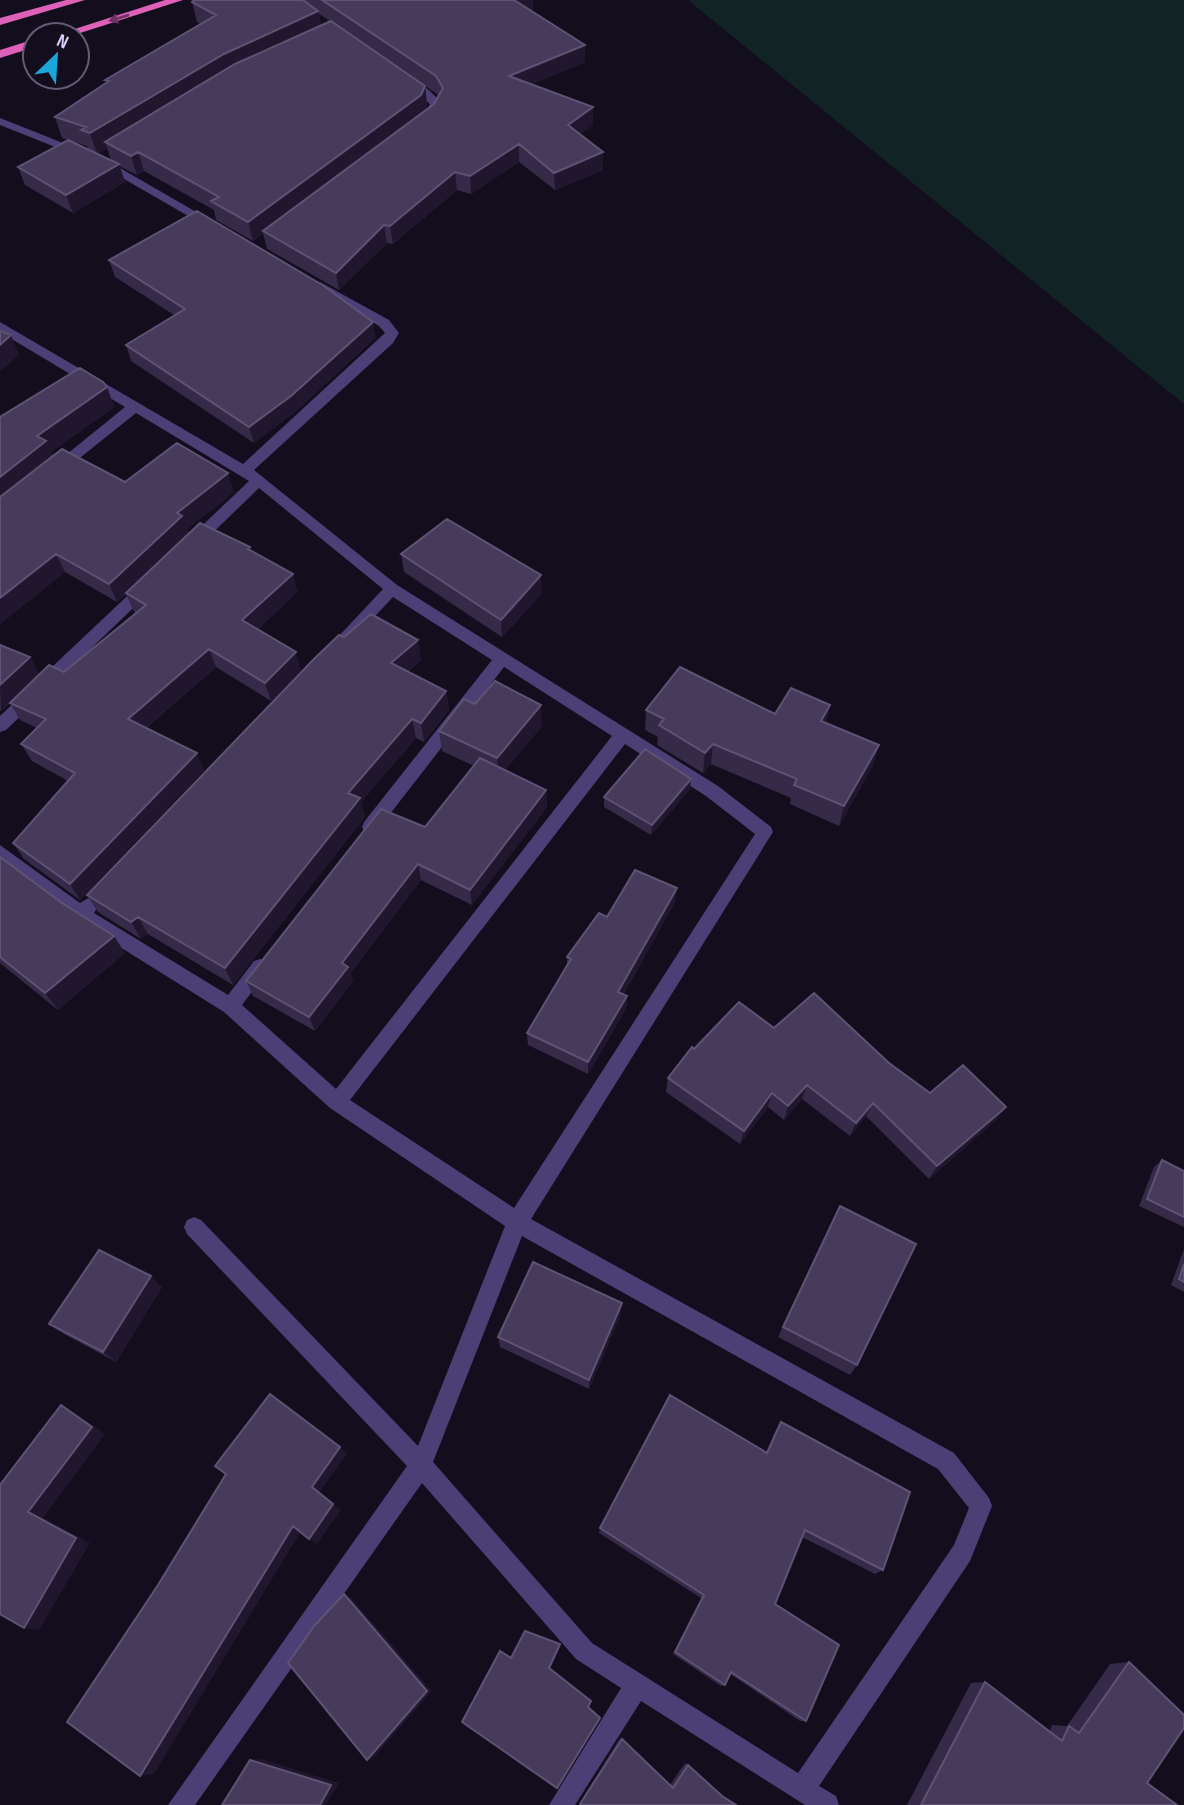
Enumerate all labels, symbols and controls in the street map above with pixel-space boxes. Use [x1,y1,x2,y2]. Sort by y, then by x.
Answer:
one-way arrow [109,13,130,23]
north arrow [21,21,91,91]
text: N [53,29,72,55]

